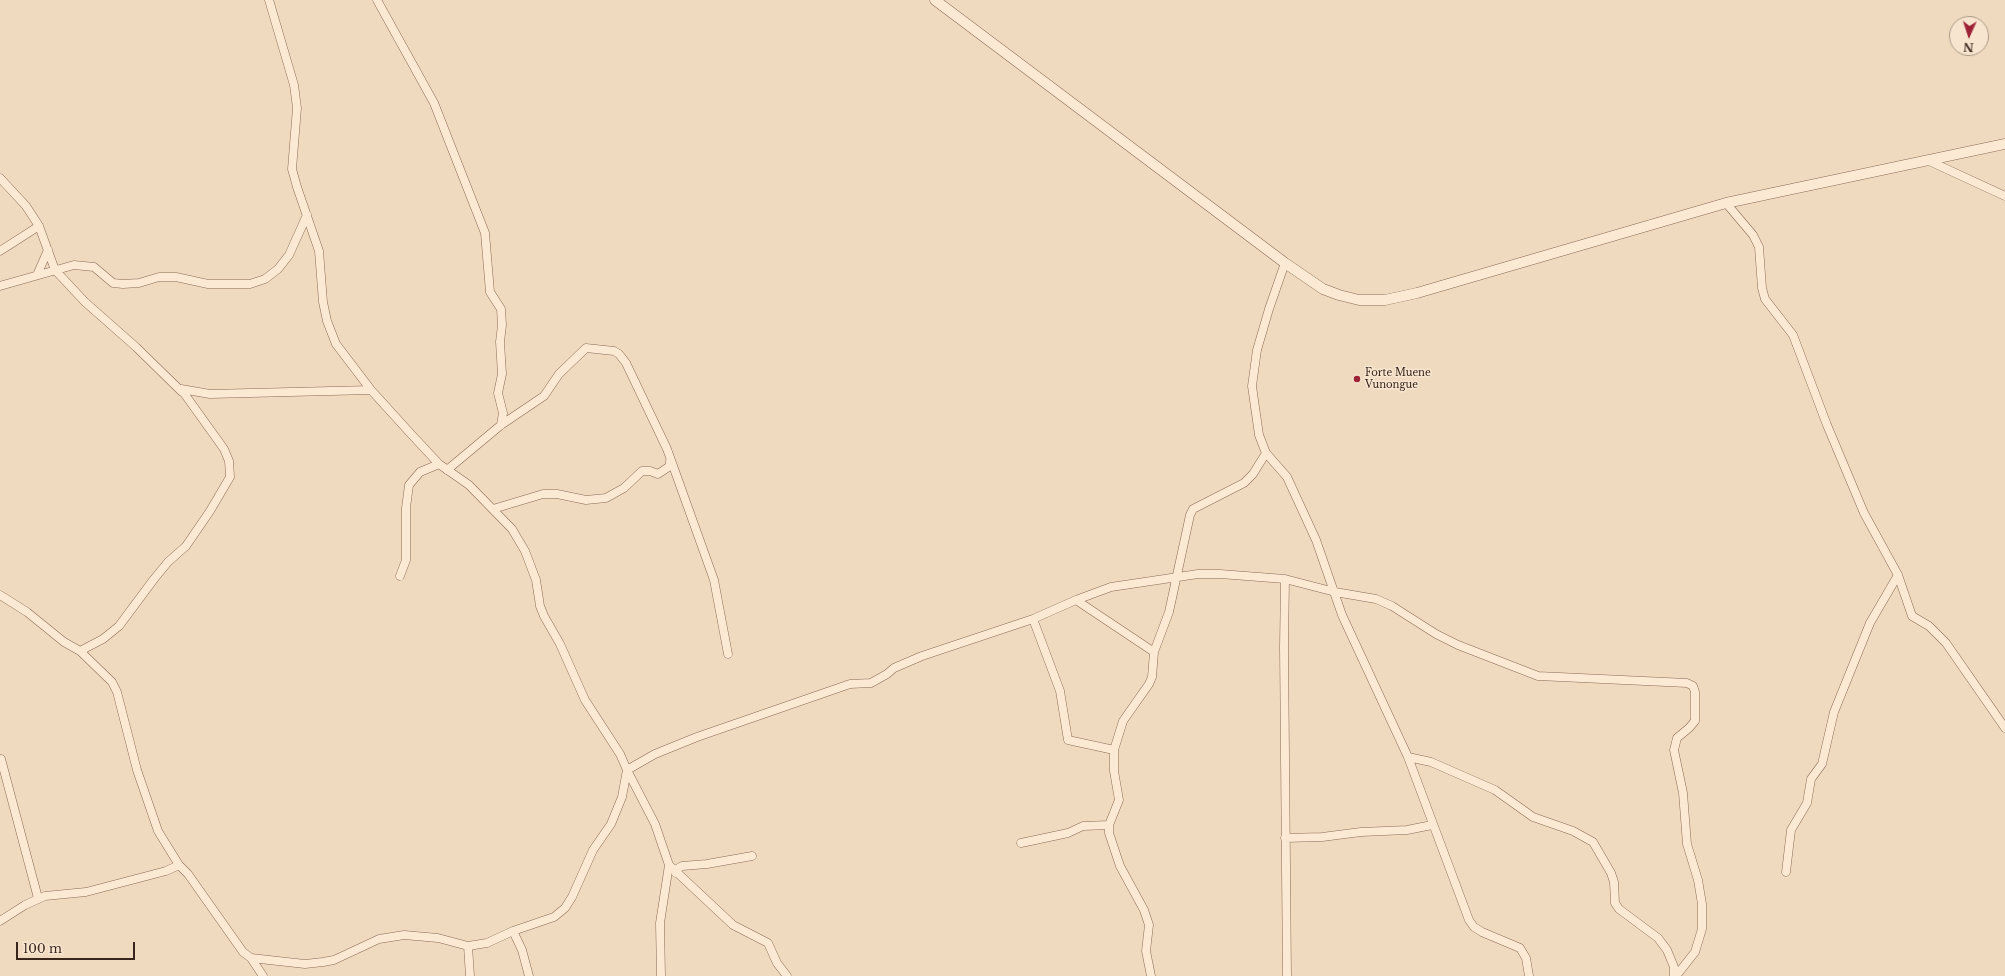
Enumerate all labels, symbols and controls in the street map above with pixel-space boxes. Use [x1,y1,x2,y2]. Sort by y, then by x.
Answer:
north arrow [1949,16,1989,56]
text: N [1963,40,1974,54]
place label: Forte Muene Vunongue [1365,367,1431,390]
marker: Forte Muene Vunongue [1352,374,1362,384]
scale bar [18,934,137,960]
text: 100 m [23,941,62,956]

